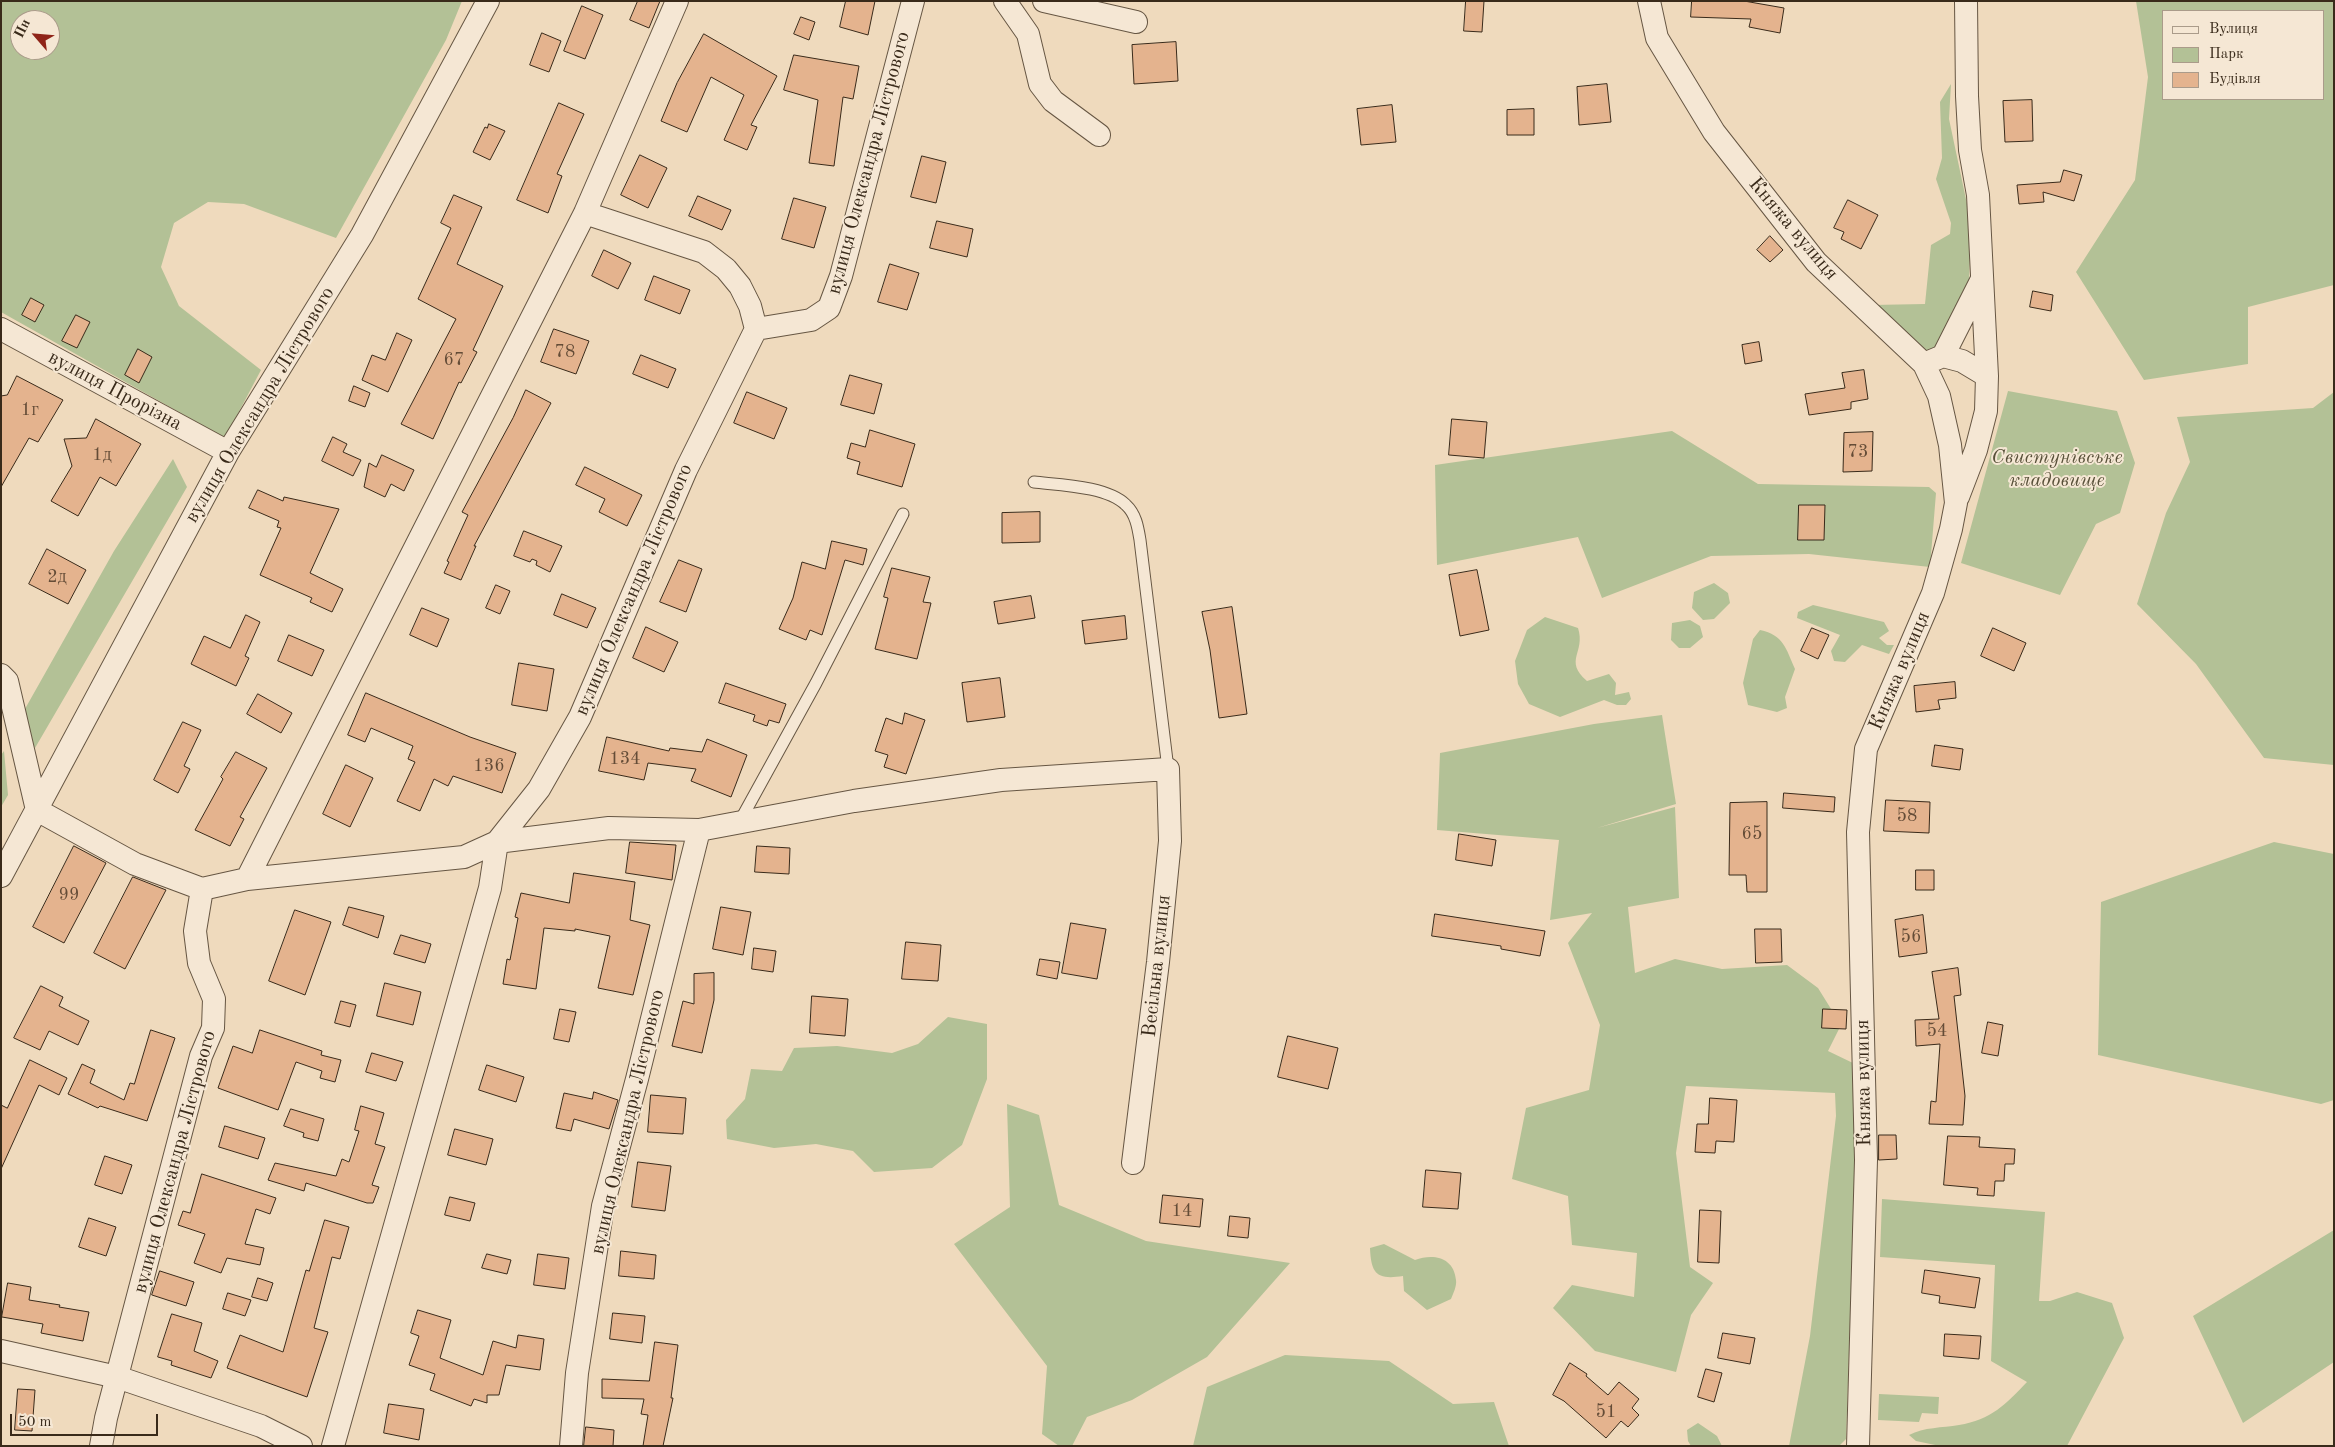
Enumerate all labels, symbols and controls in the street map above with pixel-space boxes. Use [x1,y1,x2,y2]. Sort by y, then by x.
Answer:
north arrow [10,10,60,60]
legend [2162,10,2325,100]
text: Пн [12,17,33,40]
text: Вулиця [2209,22,2258,37]
street label: вулиця Олександра Лістрового [822,29,916,297]
text: Парк [2209,47,2244,62]
text: Будівля [2209,72,2261,87]
street label: Княжа вулиця [1743,173,1843,285]
street label: вулиця Олександра Лістрового [180,283,340,527]
house number: 78 [555,341,575,363]
street label: вулиця Прорізна [44,346,186,436]
house number: 67 [444,349,464,371]
house number: 1г [21,399,39,421]
house number: 73 [1848,441,1868,463]
house number: 1д [92,444,112,466]
park label: Свистунівське кладовище [1991,446,2123,493]
street label: вулиця Олександра Лістрового [570,460,698,720]
house number: 2д [47,566,67,588]
street label: Княжа вулиця [1864,608,1936,734]
house number: 134 [609,748,641,770]
house number: 136 [473,755,505,777]
house number: 58 [1897,805,1917,827]
house number: 65 [1742,823,1762,845]
house number: 99 [59,884,79,906]
street label: Весільна вулиця [1138,894,1176,1038]
house number: 56 [1901,926,1921,948]
street label: вулиця Олександра Лістрового [586,987,670,1257]
street label: Княжа вулиця [1851,1019,1877,1147]
house number: 54 [1927,1020,1947,1042]
street label: вулиця Олександра Лістрового [128,1028,222,1296]
house number: 14 [1172,1200,1192,1222]
house number: 51 [1596,1401,1616,1423]
scale bar [12,1404,160,1436]
text: 50 m [18,1415,52,1430]

